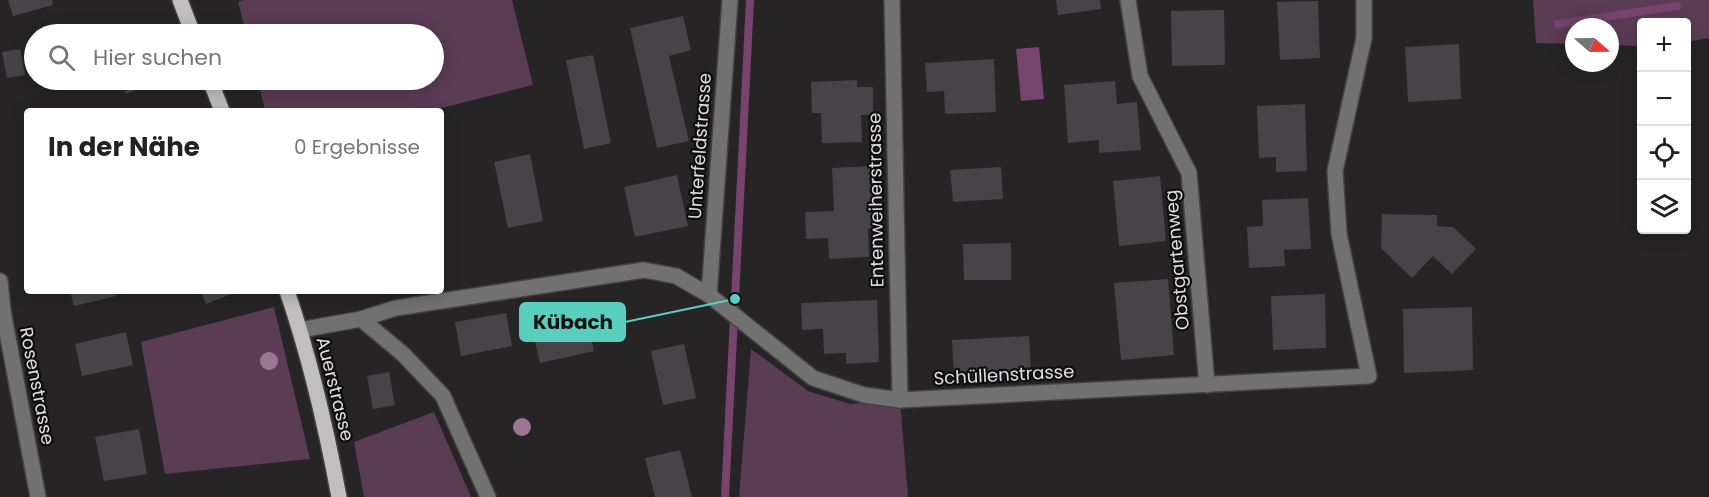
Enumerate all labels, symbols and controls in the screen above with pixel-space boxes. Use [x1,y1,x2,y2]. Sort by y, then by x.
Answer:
north arrow [1565,18,1619,72]
map controls [1637,18,1691,234]
button: + [1637,18,1691,72]
search box [24,24,444,90]
icon: search [45,41,78,74]
text: Hier suchen [93,42,222,73]
street label: Unterfeldstrasse [682,72,717,220]
button: − [1637,72,1691,126]
street label: Entenweiherstrasse [861,113,890,287]
button: locate [1637,126,1691,180]
text: In der Nähe [48,129,200,165]
text: 0 Ergebnisse [294,133,420,161]
button: layers [1637,180,1691,234]
street label: Obstgartenweg [1158,189,1195,331]
callout: Kübach [520,303,625,341]
text: Kübach [533,308,613,336]
street label: Rosenstrasse [14,325,61,447]
street label: Auerstrasse [310,334,360,443]
street label: Schüllenstrasse [933,358,1075,391]

